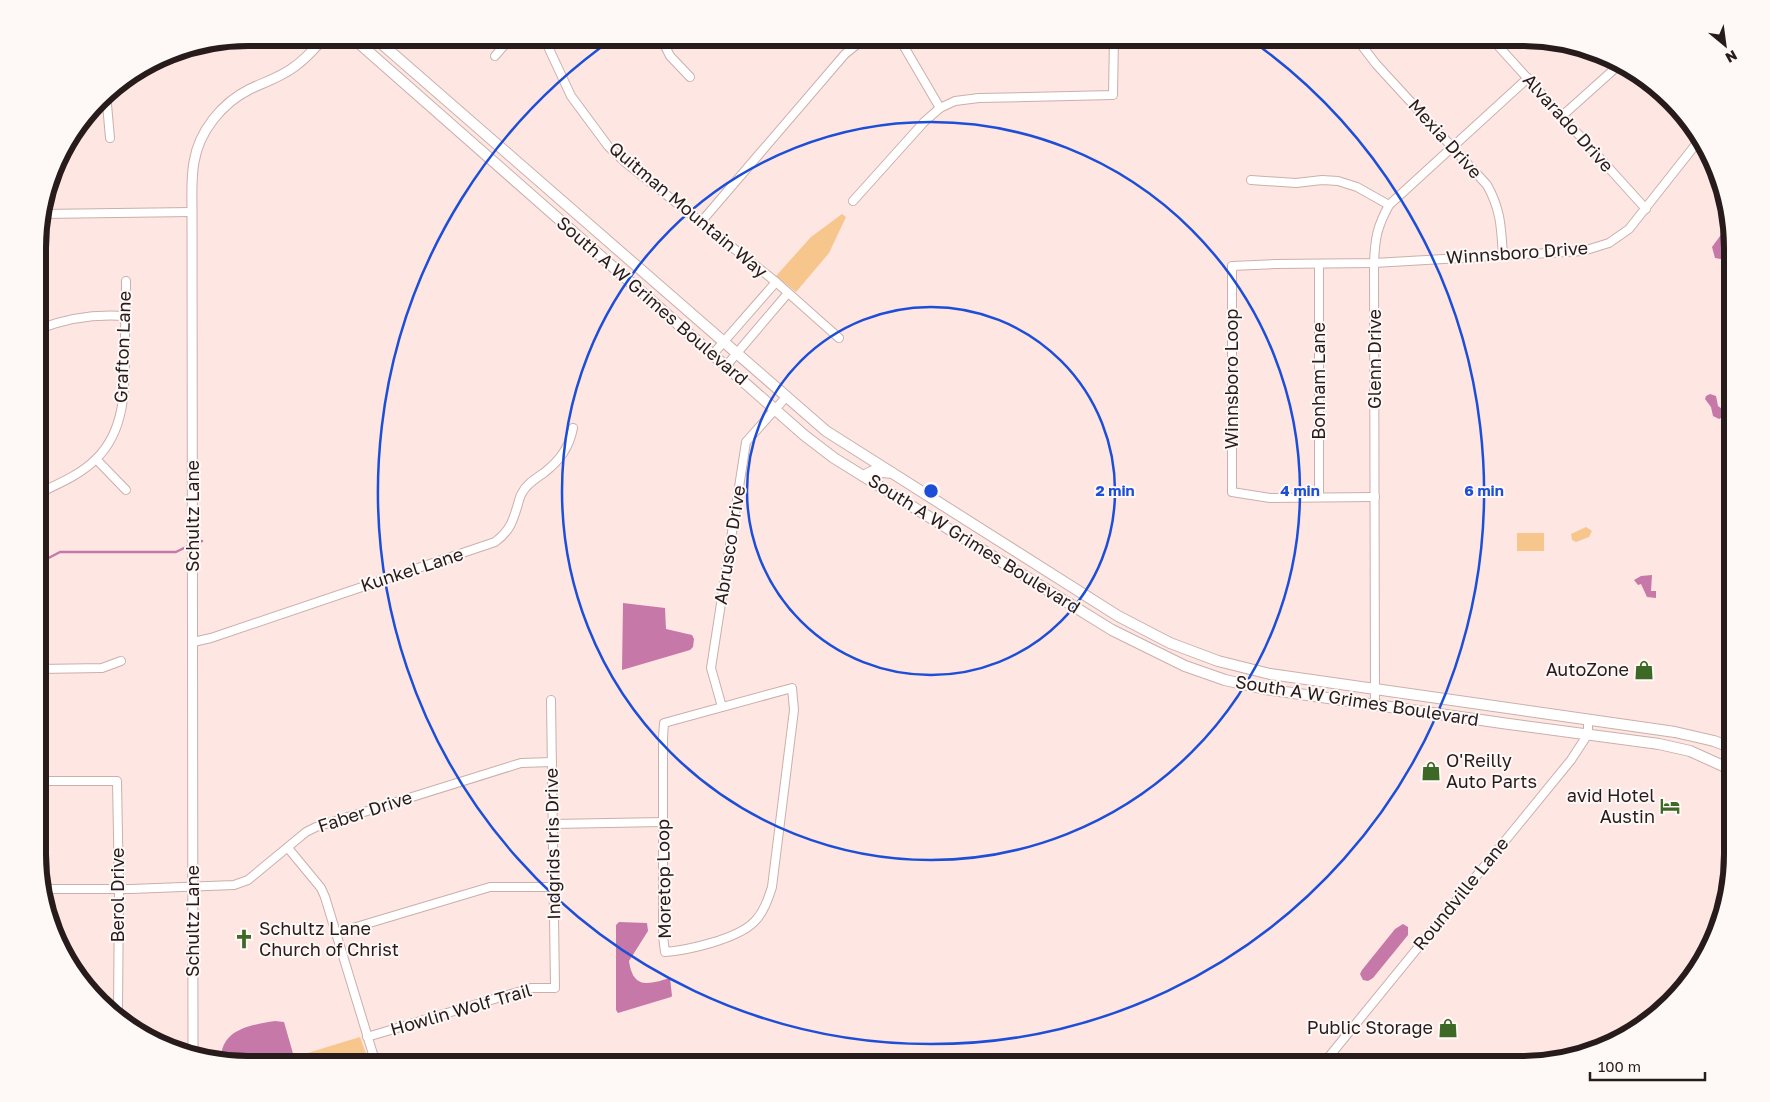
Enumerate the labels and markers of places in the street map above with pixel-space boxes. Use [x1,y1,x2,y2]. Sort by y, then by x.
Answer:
centre of rings [922,482,940,500]
place label: AutoZone [1546,658,1629,680]
shop icon: AutoZone [1633,659,1655,681]
place label: O'Reilly Auto Parts [1446,749,1537,792]
shop icon: O'Reilly Auto Parts [1420,760,1442,782]
place label: avid Hotel Austin [1567,784,1655,827]
hotel icon: avid Hotel Austin [1659,795,1681,817]
place label: Schultz Lane Church of Christ [259,917,399,960]
church icon: Schultz Lane Church of Christ [233,928,255,950]
place label: Public Storage [1307,1016,1433,1038]
shop icon: Public Storage [1437,1017,1459,1039]

